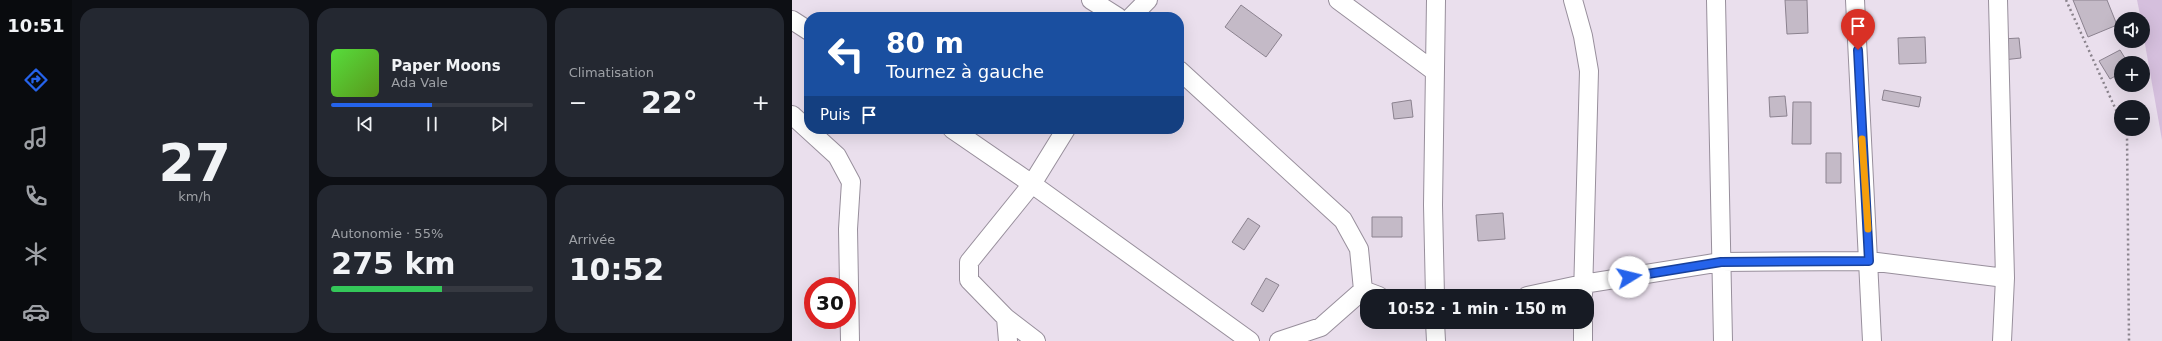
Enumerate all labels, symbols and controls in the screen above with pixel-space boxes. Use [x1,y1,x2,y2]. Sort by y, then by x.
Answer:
pin [1841,9,1875,50]
map controls [2114,12,2150,136]
button: sound [2114,12,2150,48]
text: 10:51 [7,15,65,36]
icon: arrive [1847,15,1869,37]
text: 80 m [886,27,964,60]
icon: left [820,28,872,80]
button: + [2114,56,2150,92]
text: Paper Moons [391,57,501,75]
text: Tournez à gauche [886,61,1044,82]
text: Climatisation [569,65,654,80]
icon: directions [22,66,50,94]
text: Ada Vale [391,75,448,90]
text: 22° [641,85,698,120]
text: − [569,90,587,115]
text: + [752,90,770,115]
button: − [2114,100,2150,136]
icon: arrive [858,104,880,126]
text: Puis [820,106,850,124]
icon: previous [354,113,376,135]
icon: pause [421,113,443,135]
icon: next [488,113,510,135]
icon: music [22,124,50,152]
text: 27 [158,133,231,193]
icon: phone [22,182,50,210]
text: km/h [178,189,211,204]
text: Autonomie · 55% [331,226,443,241]
text: Arrivée [569,232,615,247]
icon: climate [22,240,50,268]
text: 275 km [331,246,456,281]
text: 10:52 [569,252,664,287]
position arrow [1608,256,1650,298]
speed limit sign: 30 [804,277,856,329]
icon: car [22,298,50,326]
text: 10:52 · 1 min · 150 m [1387,300,1567,318]

